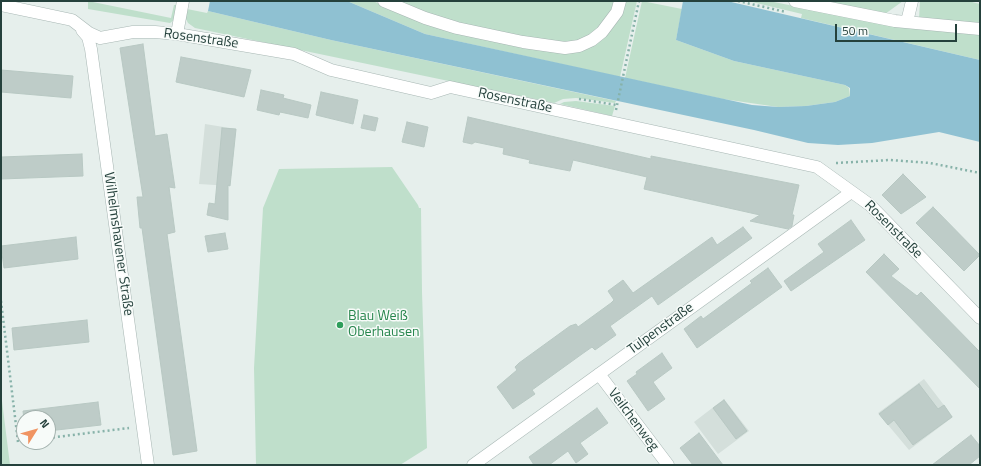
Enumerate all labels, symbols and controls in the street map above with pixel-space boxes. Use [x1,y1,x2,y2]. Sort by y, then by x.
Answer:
scale bar [837,16,959,42]
text: 50 m [842,21,868,40]
street label: Rosenstraße [163,25,239,53]
street label: Rosenstraße [476,85,554,117]
street label: Wilhelmshavener Straße [100,171,136,317]
street label: Rosenstraße [860,197,926,263]
street label: Tulpenstraße [625,300,697,358]
place label: Blau Weiß Oberhausen [348,309,420,342]
marker: Blau Weiß Oberhausen [335,320,345,330]
street label: Veilchenweg [604,385,662,455]
north arrow [16,410,56,450]
text: N [36,416,53,431]

